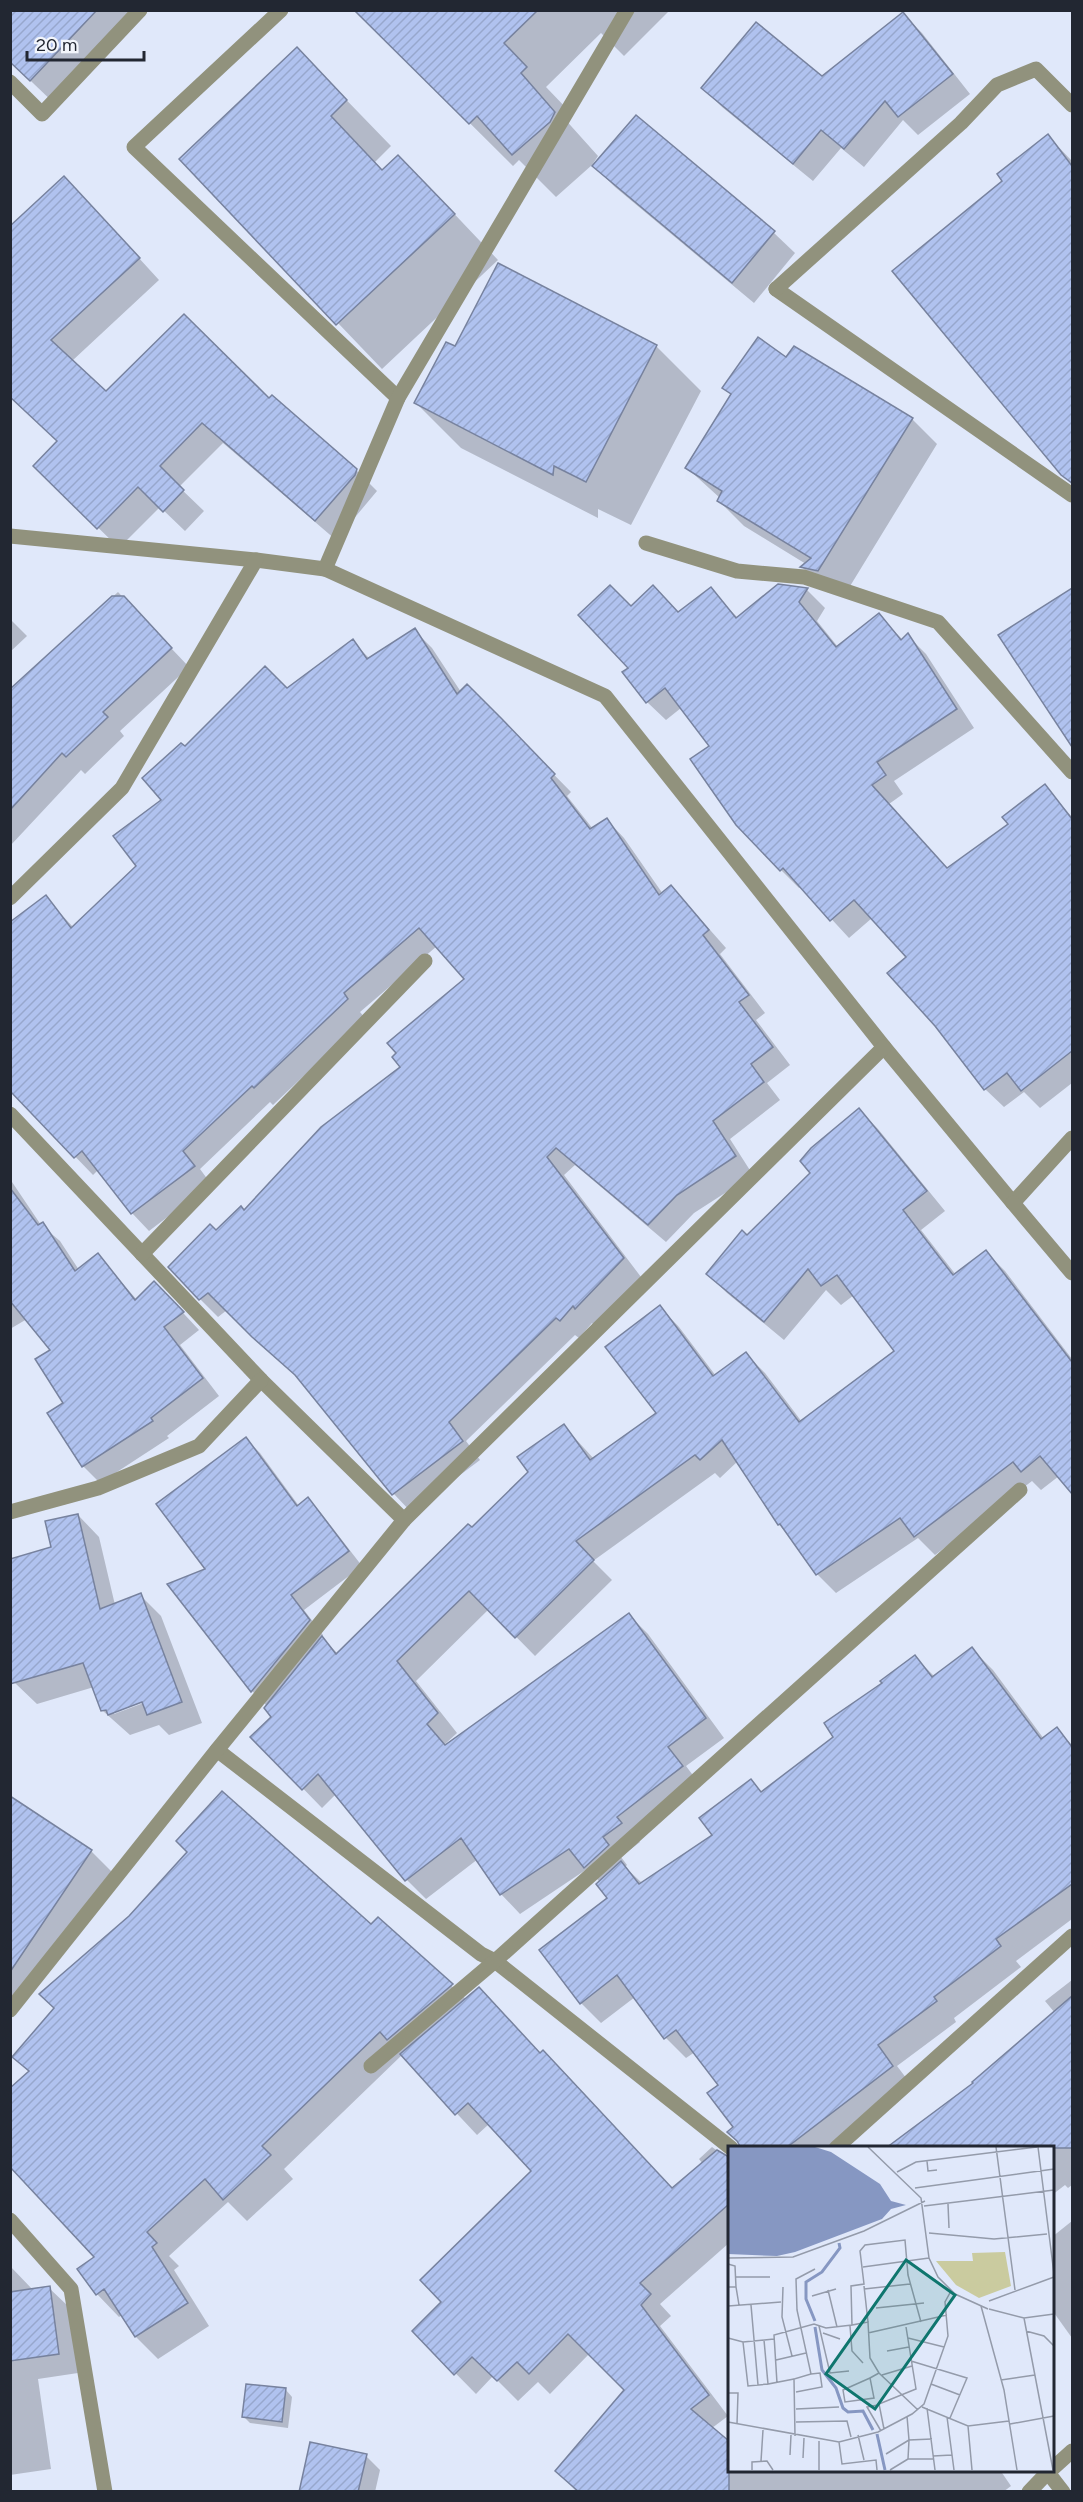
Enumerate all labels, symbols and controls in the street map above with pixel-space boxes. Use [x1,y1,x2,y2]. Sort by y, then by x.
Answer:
scale bar [27,24,144,62]
text: 20 m [36,34,77,56]
inset map [728,2146,1053,2472]

